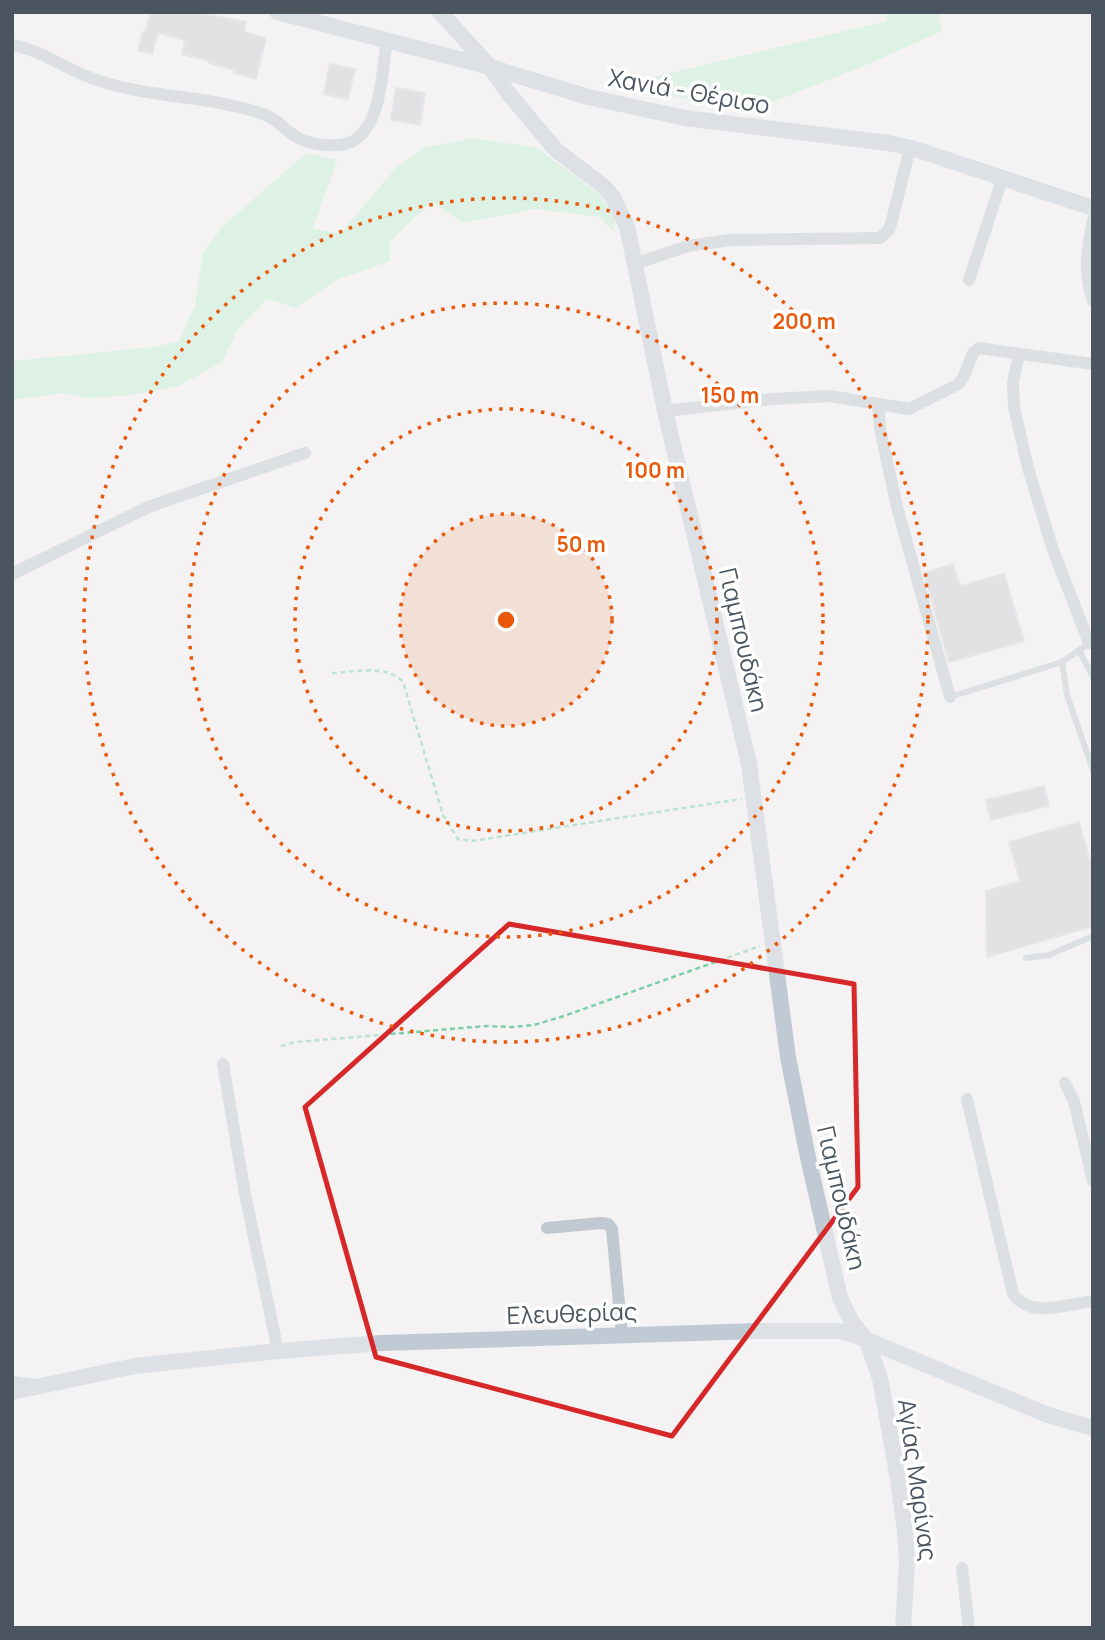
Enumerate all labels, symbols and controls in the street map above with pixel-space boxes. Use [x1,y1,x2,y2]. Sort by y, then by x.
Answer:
street label: Χανιά - Θέρισο [606,60,773,121]
text: 200 m [772,307,836,335]
text: 150 m [701,381,759,409]
text: 100 m [625,456,685,484]
text: 50 m [556,530,606,558]
street label: Γιαμπουδάκη [712,564,777,715]
centre of rings [494,608,518,632]
street label: Γιαμπουδάκη [810,1122,875,1273]
street label: Ελευθερίας [506,1294,638,1331]
street label: Αγίας Μαρίνας [891,1397,946,1563]

